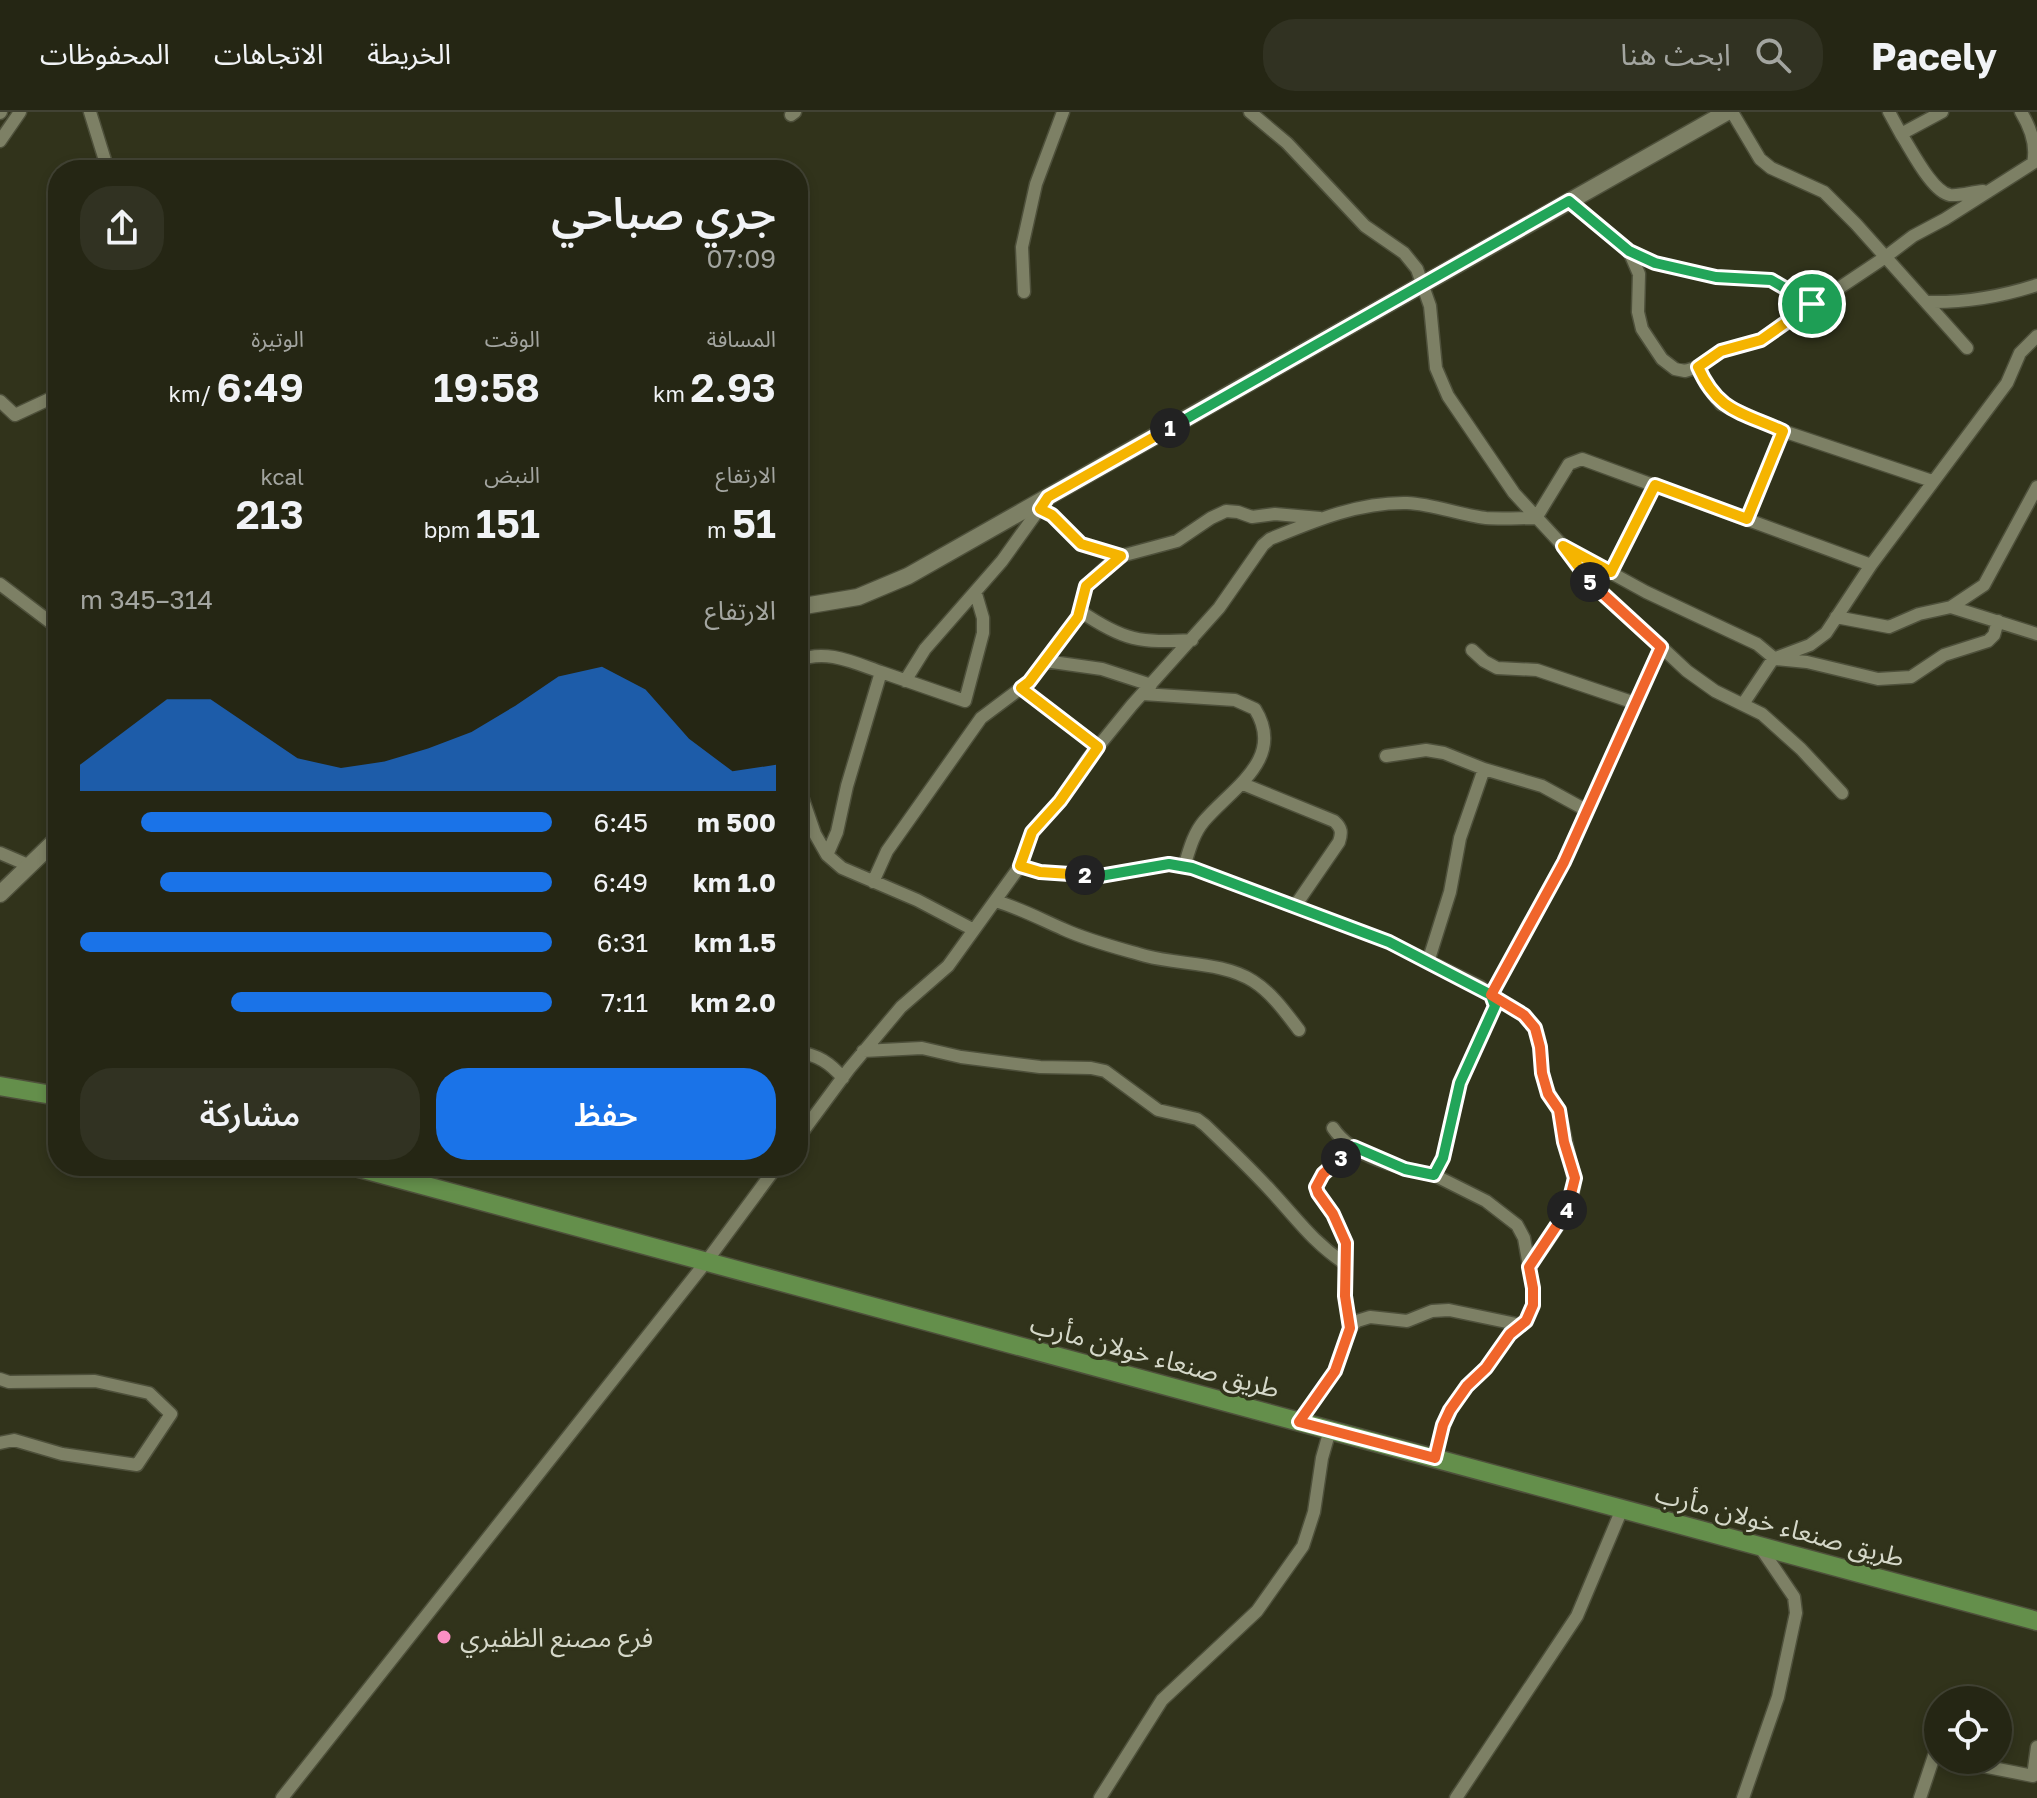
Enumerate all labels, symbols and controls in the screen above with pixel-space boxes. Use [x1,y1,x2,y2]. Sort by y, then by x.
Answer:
search box [1263,19,1823,91]
icon: search [1751,33,1795,77]
text: Pacely [1871,33,1997,78]
text: ابحث هنا [1620,36,1731,72]
text: المحفوظات [40,37,170,70]
text: الاتجاهات [214,37,323,70]
text: الخريطة [367,37,451,70]
button: share [80,186,164,270]
text: جري صباحي [551,186,776,239]
text: 07:09 [706,243,776,274]
pin [1778,270,1846,338]
icon: arrive [1790,282,1834,326]
text: الوتيرة [251,325,304,352]
text: الوقت [485,325,540,352]
text: المسافة [707,325,776,352]
text: 6:49 [217,363,304,411]
text: 19:58 [433,363,540,411]
text: 2.93 [691,363,776,411]
text: /km [169,380,217,407]
text: km [653,380,691,407]
pin: 1 [1150,408,1190,448]
text: 1 [1164,414,1176,441]
text: النبض [484,461,540,488]
text: الارتفاع [716,461,776,488]
text: kcal [261,463,304,490]
text: 213 [236,490,304,538]
text: 151 [476,499,540,547]
text: 51 [732,499,776,547]
text: bpm [424,516,476,543]
text: m [707,516,732,543]
pin: 5 [1570,562,1610,602]
text: 5 [1583,568,1597,595]
text: 314–345 m [80,584,213,615]
text: الارتفاع [705,595,776,626]
text: 6:45 [594,807,648,838]
text: 500 m [697,807,776,838]
pin: 2 [1065,855,1105,895]
text: 2 [1078,861,1092,888]
text: 6:49 [593,867,648,898]
text: 1.0 km [693,867,776,898]
text: 6:31 [597,927,648,958]
text: 1.5 km [694,927,776,958]
text: 7:11 [601,987,648,1018]
text: 2.0 km [691,987,776,1018]
button: مشاركة [80,1068,420,1160]
button: حفظ [436,1068,776,1160]
pin: 3 [1321,1138,1361,1178]
text: 3 [1334,1144,1348,1171]
pin: 4 [1547,1190,1587,1230]
text: 4 [1560,1196,1574,1223]
street label: طريق صنعاء خولان مأرب [1027,1308,1283,1405]
street label: طريق صنعاء خولان مأرب [1652,1477,1908,1574]
place label: فرع مصنع الظفيري [460,1622,653,1658]
marker: فرع مصنع الظفيري [435,1628,453,1646]
map controls [1924,1686,2012,1774]
button: locate [1924,1686,2012,1774]

